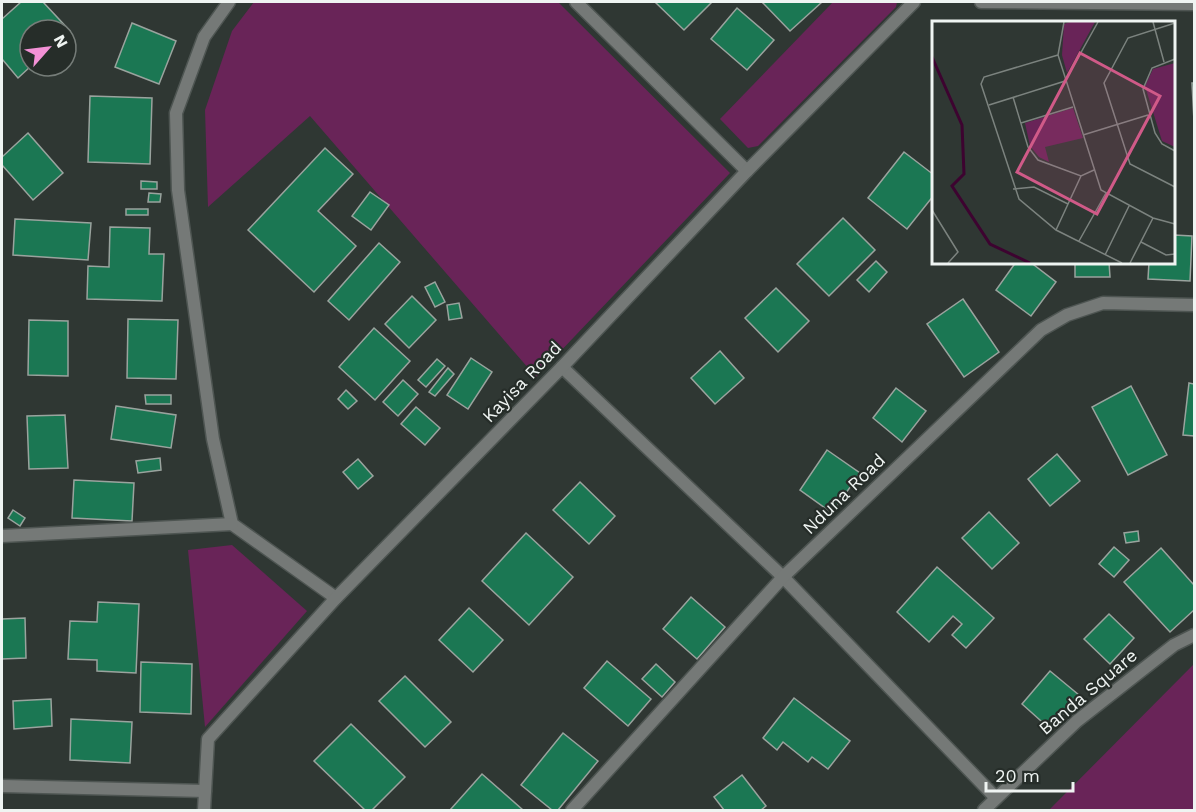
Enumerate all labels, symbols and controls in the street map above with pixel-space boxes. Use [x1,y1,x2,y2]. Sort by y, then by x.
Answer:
north arrow [18,18,78,78]
inset map [932,21,1175,264]
text: N [50,31,72,51]
street label: Kayisa Road [478,337,566,427]
street label: Nduna Road [798,449,889,538]
street label: Banda Square [1034,644,1141,739]
scale bar [986,755,1073,793]
text: 20 m [995,765,1040,786]

